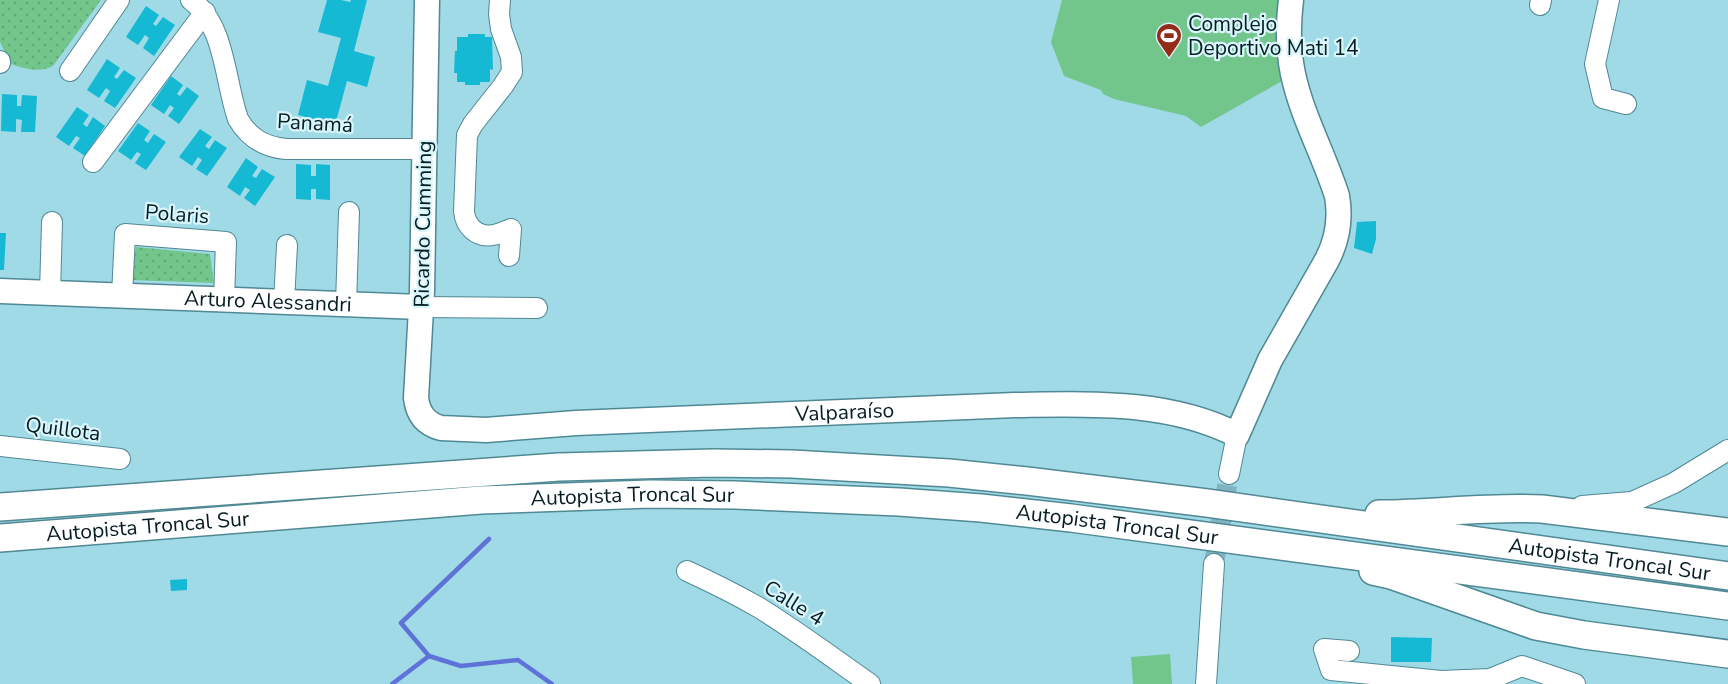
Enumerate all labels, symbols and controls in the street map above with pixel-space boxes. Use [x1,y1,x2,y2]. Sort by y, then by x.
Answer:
place label: Complejo Deportivo Mati 14 [1188,10,1359,62]
sports icon: Complejo Deportivo Mati 14 [1154,21,1184,59]
street label: Panamá [276,107,354,139]
street label: Ricardo Cumming [408,140,438,308]
street label: Polaris [144,198,210,230]
street label: Arturo Alessandri [184,284,352,318]
street label: Valparaíso [793,396,895,428]
street label: Quillota [24,411,102,447]
street label: Autopista Troncal Sur [530,480,735,512]
street label: Autopista Troncal Sur [1014,498,1220,552]
street label: Autopista Troncal Sur [45,504,251,548]
street label: Autopista Troncal Sur [1507,531,1713,587]
street label: Calle 4 [758,574,830,632]

